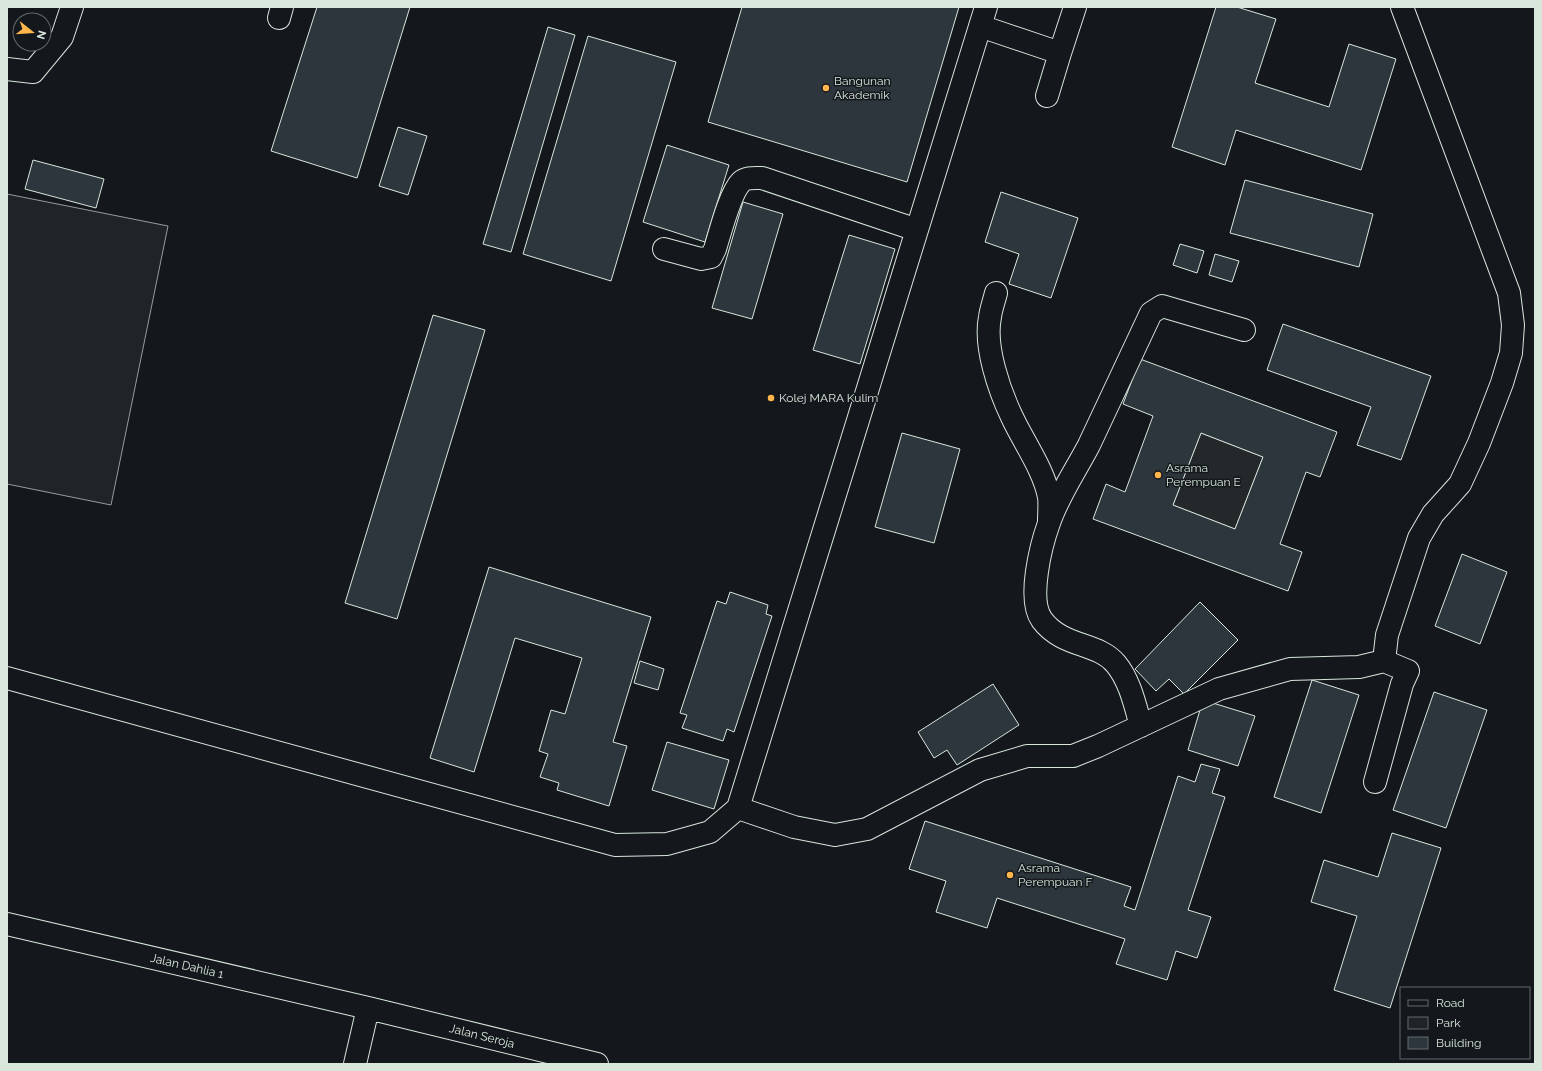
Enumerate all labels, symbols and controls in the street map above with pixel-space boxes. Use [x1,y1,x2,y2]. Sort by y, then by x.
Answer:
north arrow [12,12,52,52]
text: N [34,29,49,41]
place label: Bangunan Akademik [834,74,891,102]
marker: Bangunan Akademik [821,83,831,93]
place label: Kolej MARA Kulim [779,391,878,405]
marker: Kolej MARA Kulim [766,393,776,403]
place label: Asrama Perempuan E [1166,461,1241,489]
marker: Asrama Perempuan E [1153,470,1163,480]
place label: Asrama Perempuan F [1018,861,1093,889]
marker: Asrama Perempuan F [1005,870,1015,880]
street label: Jalan Dahlia 1 [149,951,225,981]
legend [1400,987,1530,1059]
text: Road [1436,996,1465,1010]
text: Park [1436,1016,1461,1030]
street label: Jalan Seroja [448,1021,516,1051]
text: Building [1436,1036,1482,1050]

